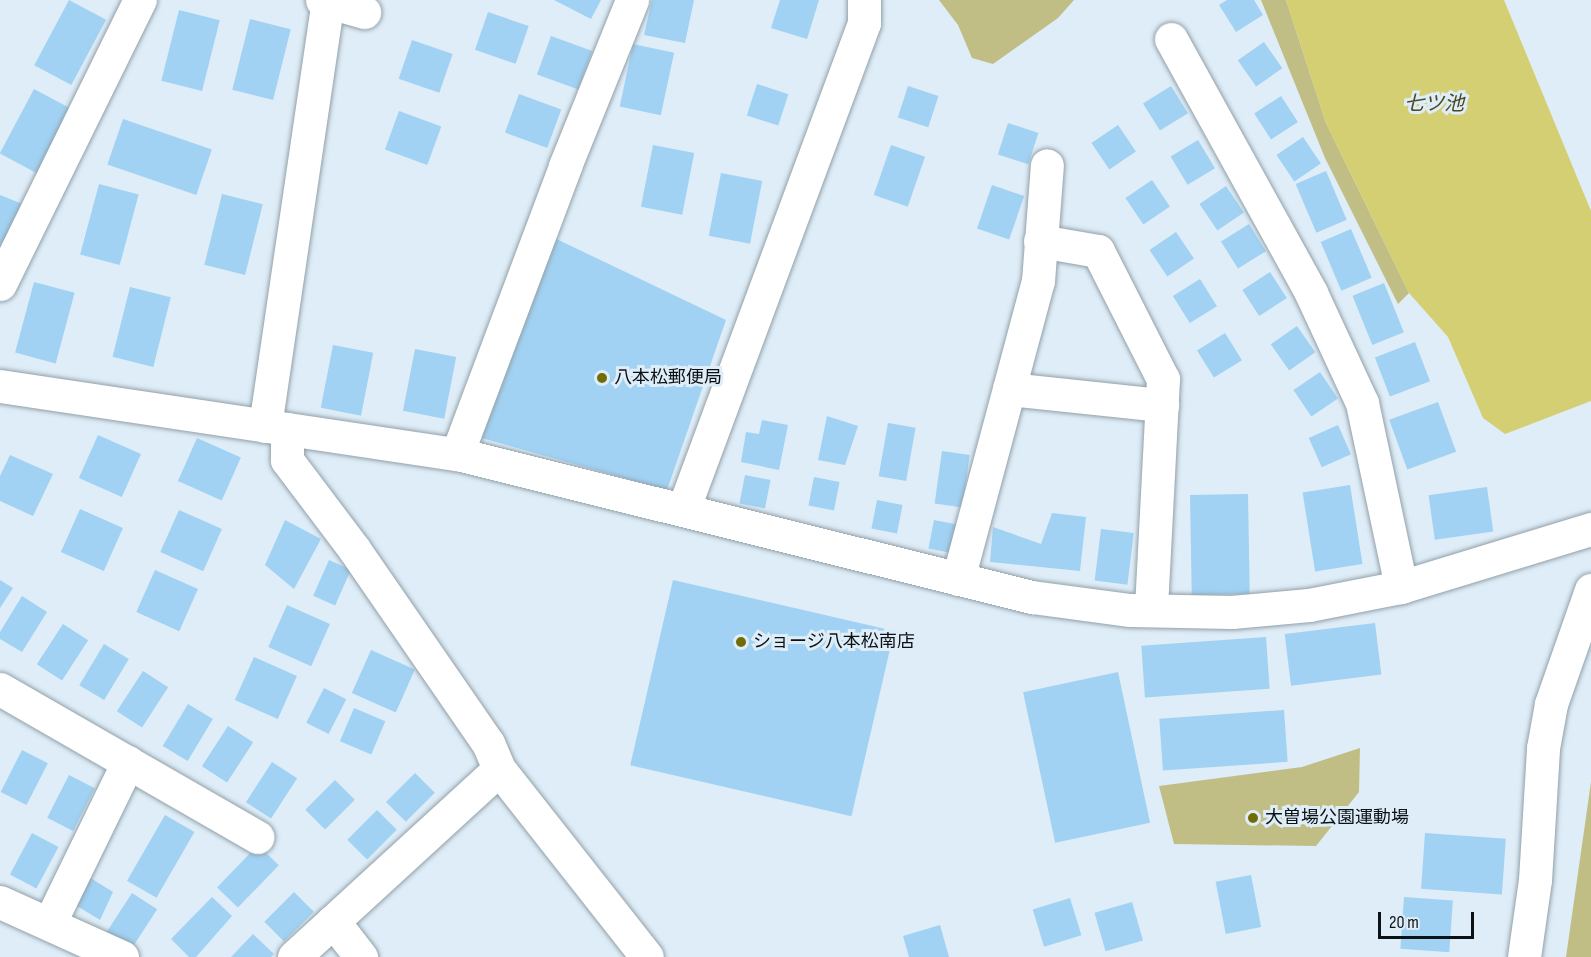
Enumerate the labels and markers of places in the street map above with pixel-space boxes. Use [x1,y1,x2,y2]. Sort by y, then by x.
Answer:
place label: 八本松郵便局 [614,367,722,389]
marker: 八本松郵便局 [595,371,609,385]
place label: ショージ八本松南店 [753,631,915,653]
marker: ショージ八本松南店 [734,635,748,649]
place label: 大曽場公園運動場 [1265,807,1409,829]
marker: 大曽場公園運動場 [1246,811,1260,825]

